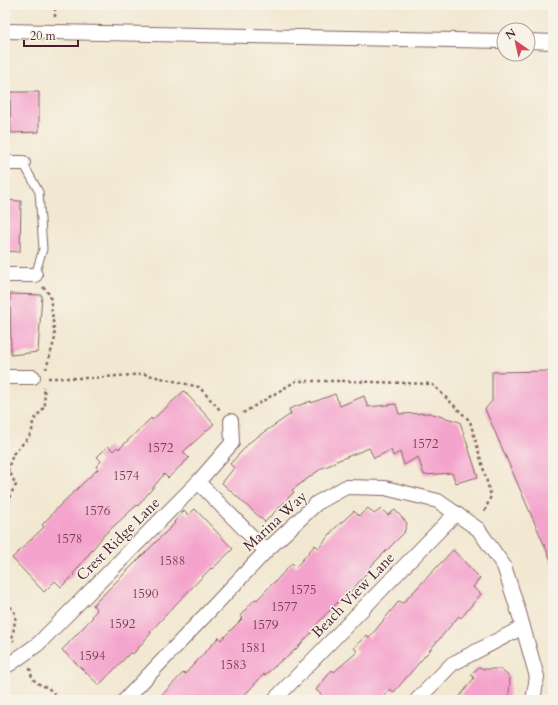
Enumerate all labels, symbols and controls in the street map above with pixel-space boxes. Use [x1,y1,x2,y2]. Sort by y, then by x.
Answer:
scale bar [24,22,78,48]
north arrow [496,22,536,62]
text: N [503,25,519,43]
text: 20 m [30,28,57,44]
house number: 1572 [412,435,439,453]
house number: 1572 [147,439,174,457]
house number: 1574 [113,467,140,485]
street label: Marina Way [239,486,311,556]
street label: Crest Ridge Lane [72,493,164,585]
house number: 1576 [84,502,111,520]
house number: 1578 [56,530,82,548]
street label: Beach View Lane [307,548,399,642]
house number: 1588 [159,552,185,570]
house number: 1575 [290,581,316,599]
house number: 1590 [132,585,159,603]
house number: 1577 [271,598,298,616]
house number: 1592 [109,615,136,633]
house number: 1579 [252,616,279,634]
house number: 1581 [240,639,266,657]
house number: 1594 [79,647,106,665]
house number: 1583 [220,656,246,674]

